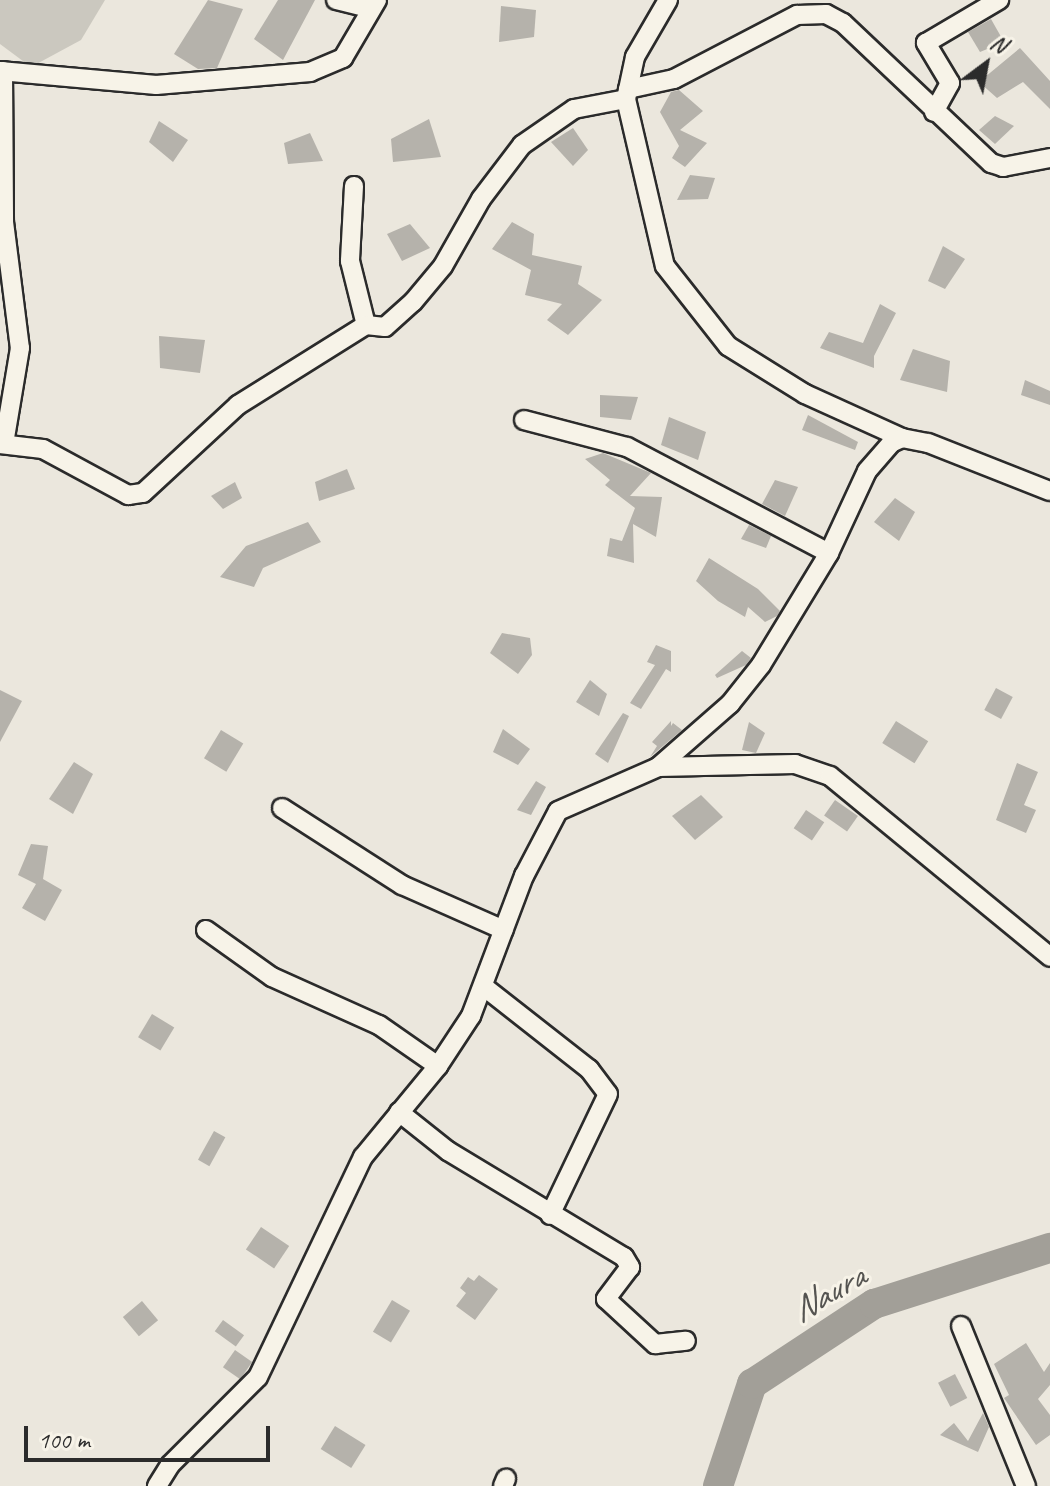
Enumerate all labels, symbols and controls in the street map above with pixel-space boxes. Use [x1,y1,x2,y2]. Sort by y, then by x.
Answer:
north arrow [946,24,1026,104]
text: N [986,28,1012,59]
water label: Naura [783,1255,873,1331]
scale bar [28,1410,274,1460]
text: 100 m [38,1425,90,1455]

